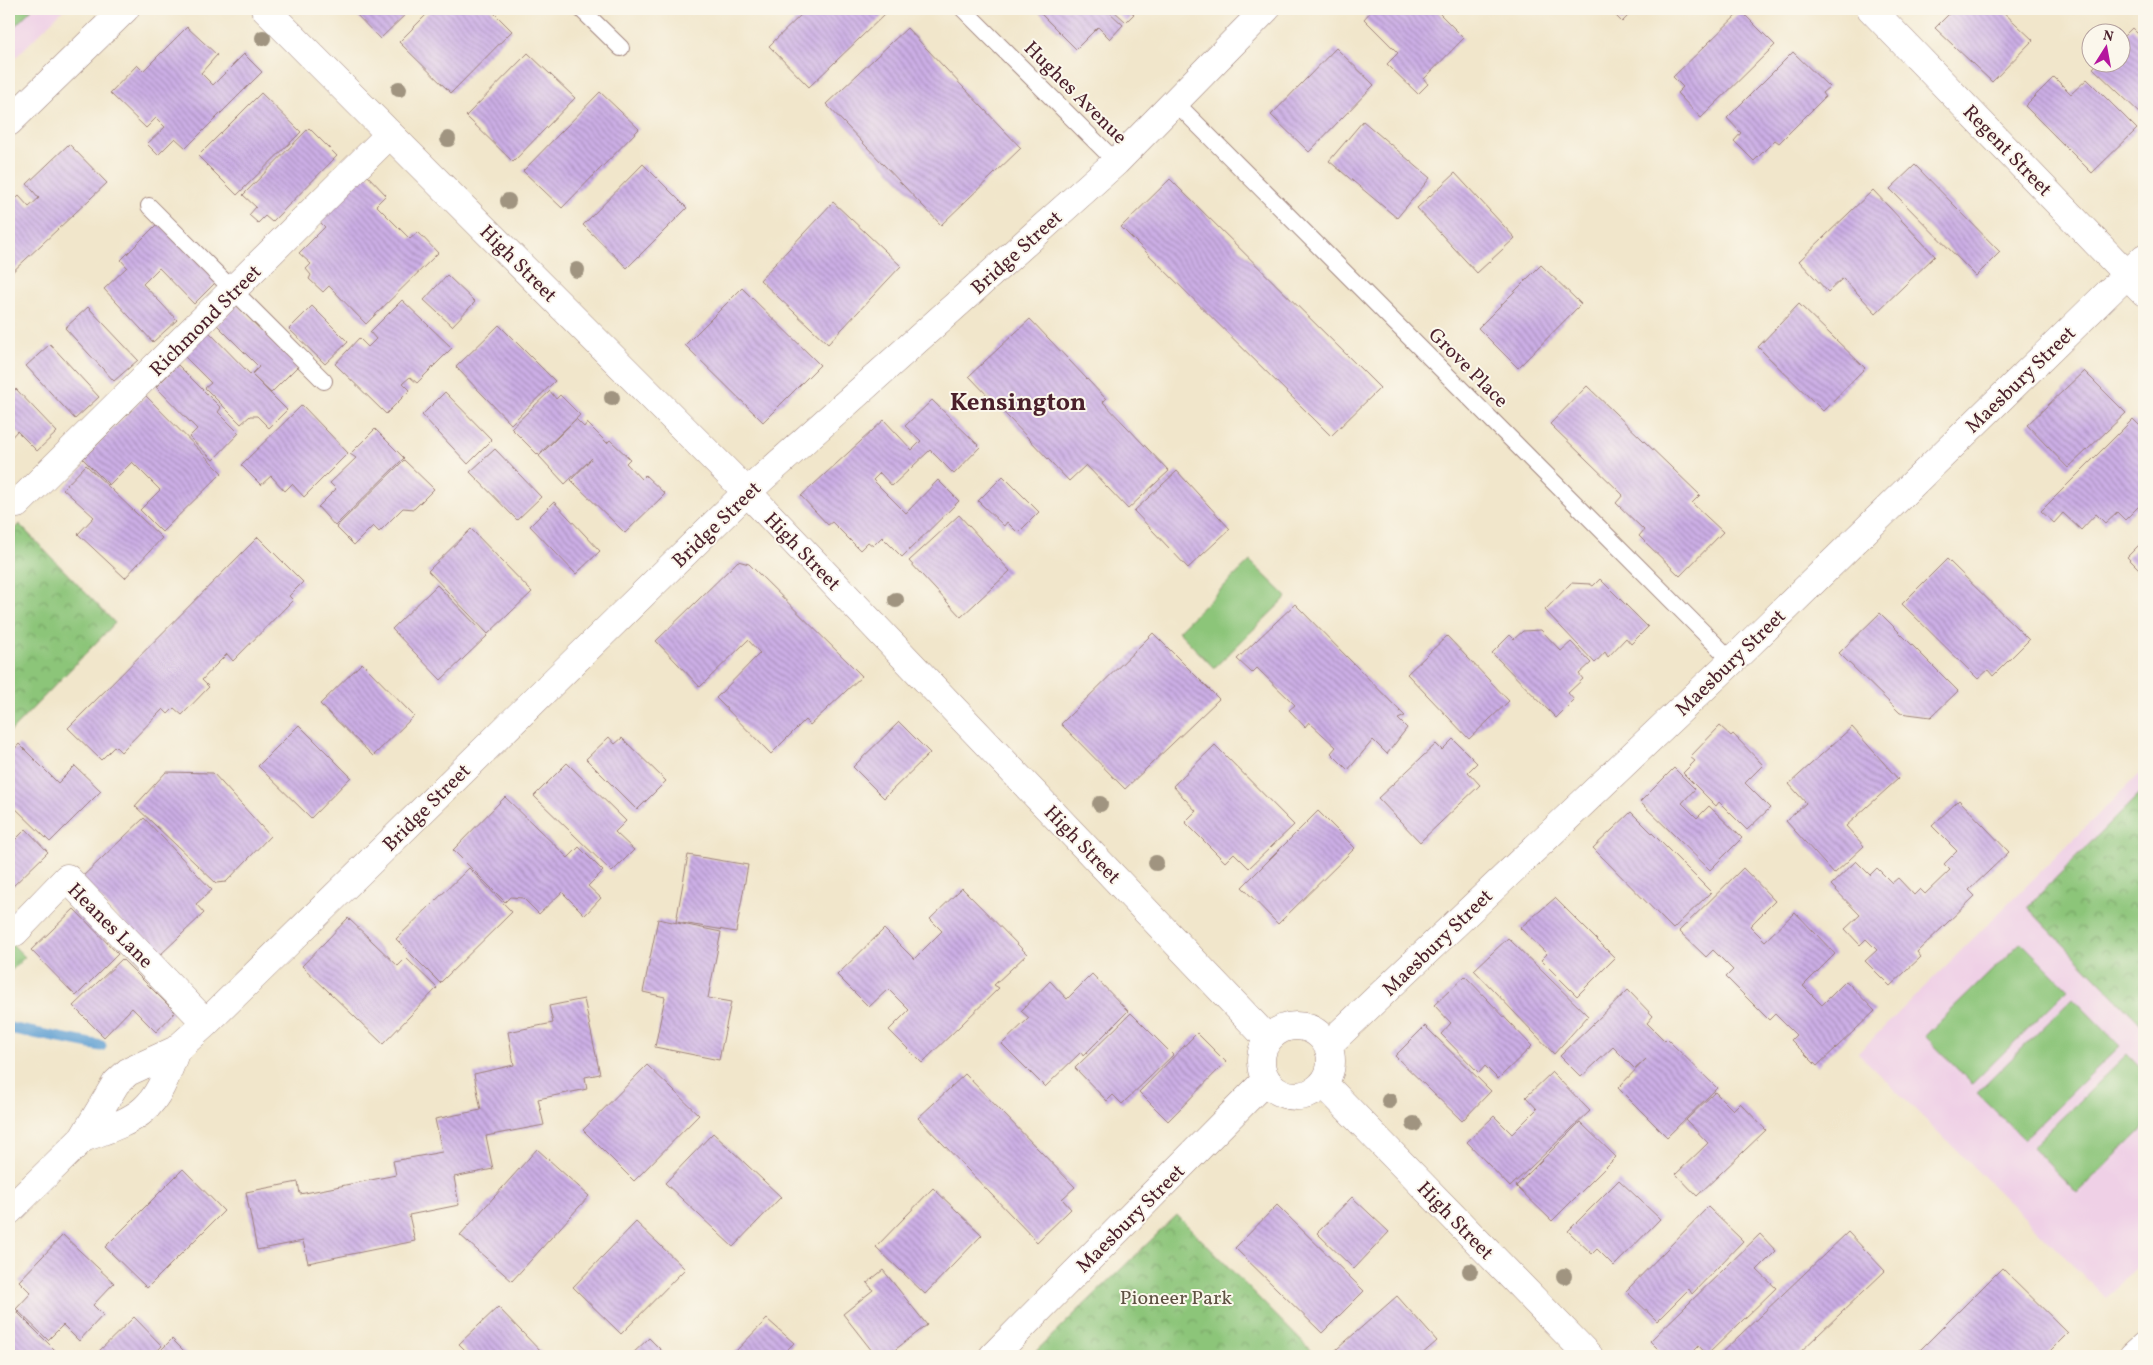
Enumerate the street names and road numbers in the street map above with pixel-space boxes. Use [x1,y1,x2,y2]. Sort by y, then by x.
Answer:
street label: Hughes Avenue [1017,35,1133,151]
street label: Regent Street [1956,99,2058,203]
street label: Bridge Street [966,205,1069,302]
street label: High Street [472,219,563,310]
street label: Richmond Street [144,259,269,384]
street label: Maesbury Street [1960,320,2083,440]
street label: Grove Place [1421,322,1514,415]
street label: Bridge Street [667,476,768,575]
street label: High Street [757,507,846,598]
street label: Maesbury Street [1670,603,1793,723]
street label: Bridge Street [377,758,478,859]
street label: High Street [1037,800,1126,891]
street label: Heanes Lane [60,877,159,976]
street label: Maesbury Street [1377,883,1500,1003]
street label: Maesbury Street [1071,1159,1192,1280]
street label: High Street [1410,1176,1499,1267]

